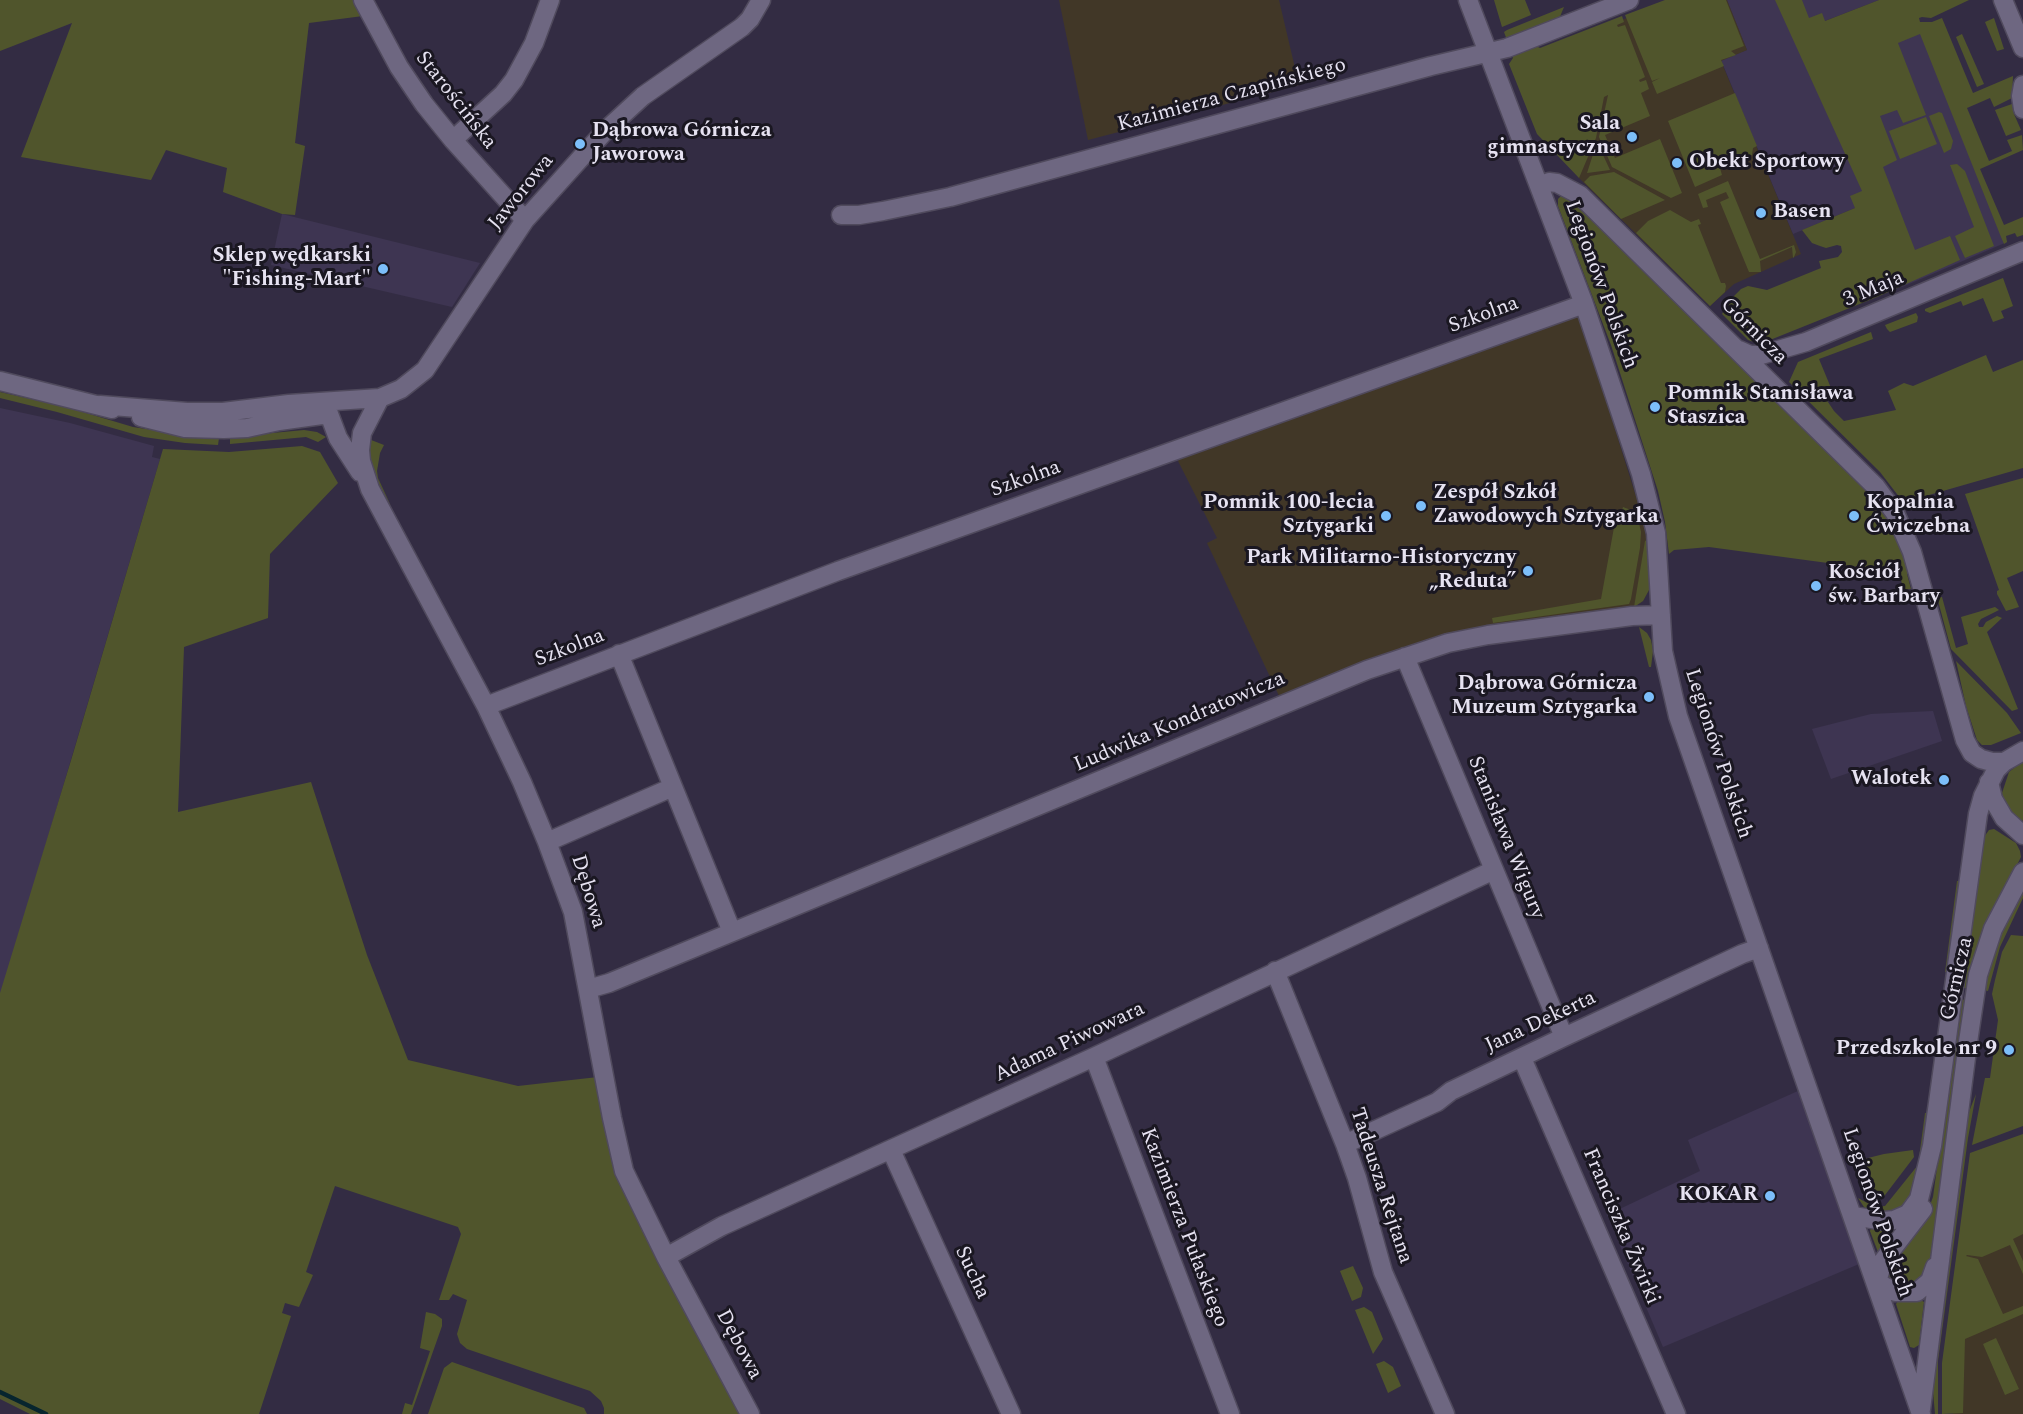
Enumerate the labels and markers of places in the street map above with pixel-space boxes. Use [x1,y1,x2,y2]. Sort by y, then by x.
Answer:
place label: Sala gimnastyczna [1487,112,1620,162]
place label: Dąbrowa Górnicza Jaworowa [592,119,771,169]
marker: Sala gimnastyczna [1625,130,1639,144]
marker: Dąbrowa Górnicza Jaworowa [573,137,587,151]
place label: Obekt Sportowy [1689,150,1844,176]
marker: Obekt Sportowy [1670,156,1684,170]
place label: Basen [1773,200,1831,226]
marker: Basen [1754,206,1768,220]
place label: Sklep wędkarski "Fishing-Mart" [212,244,371,294]
marker: Sklep wędkarski "Fishing-Mart" [376,262,390,276]
place label: Pomnik Stanisława Staszica [1667,382,1853,432]
marker: Pomnik Stanisława Staszica [1648,400,1662,414]
place label: Zespół Szkół Zawodowych Sztygarka [1433,481,1658,531]
place label: Pomnik 100-lecia Sztygarki [1203,491,1374,541]
place label: Kopalnia Ćwiczebna [1866,491,1970,541]
marker: Zespół Szkół Zawodowych Sztygarka [1414,499,1428,513]
marker: Pomnik 100-lecia Sztygarki [1379,509,1393,523]
marker: Kopalnia Ćwiczebna [1847,509,1861,523]
place label: Park Militarno-Historyczny „Reduta” [1246,546,1516,596]
place label: Kościół św. Barbary [1828,561,1940,611]
marker: Park Militarno-Historyczny „Reduta” [1521,564,1535,578]
marker: Kościół św. Barbary [1809,579,1823,593]
place label: Dąbrowa Górnicza Muzeum Sztygarka [1451,672,1637,722]
marker: Dąbrowa Górnicza Muzeum Sztygarka [1642,690,1656,704]
place label: Walotek [1851,767,1932,793]
marker: Walotek [1937,773,1951,787]
place label: Przedszkole nr 9 [1836,1037,1997,1063]
marker: Przedszkole nr 9 [2002,1043,2016,1057]
place label: KOKAR [1679,1183,1758,1209]
marker: KOKAR [1763,1189,1777,1203]

